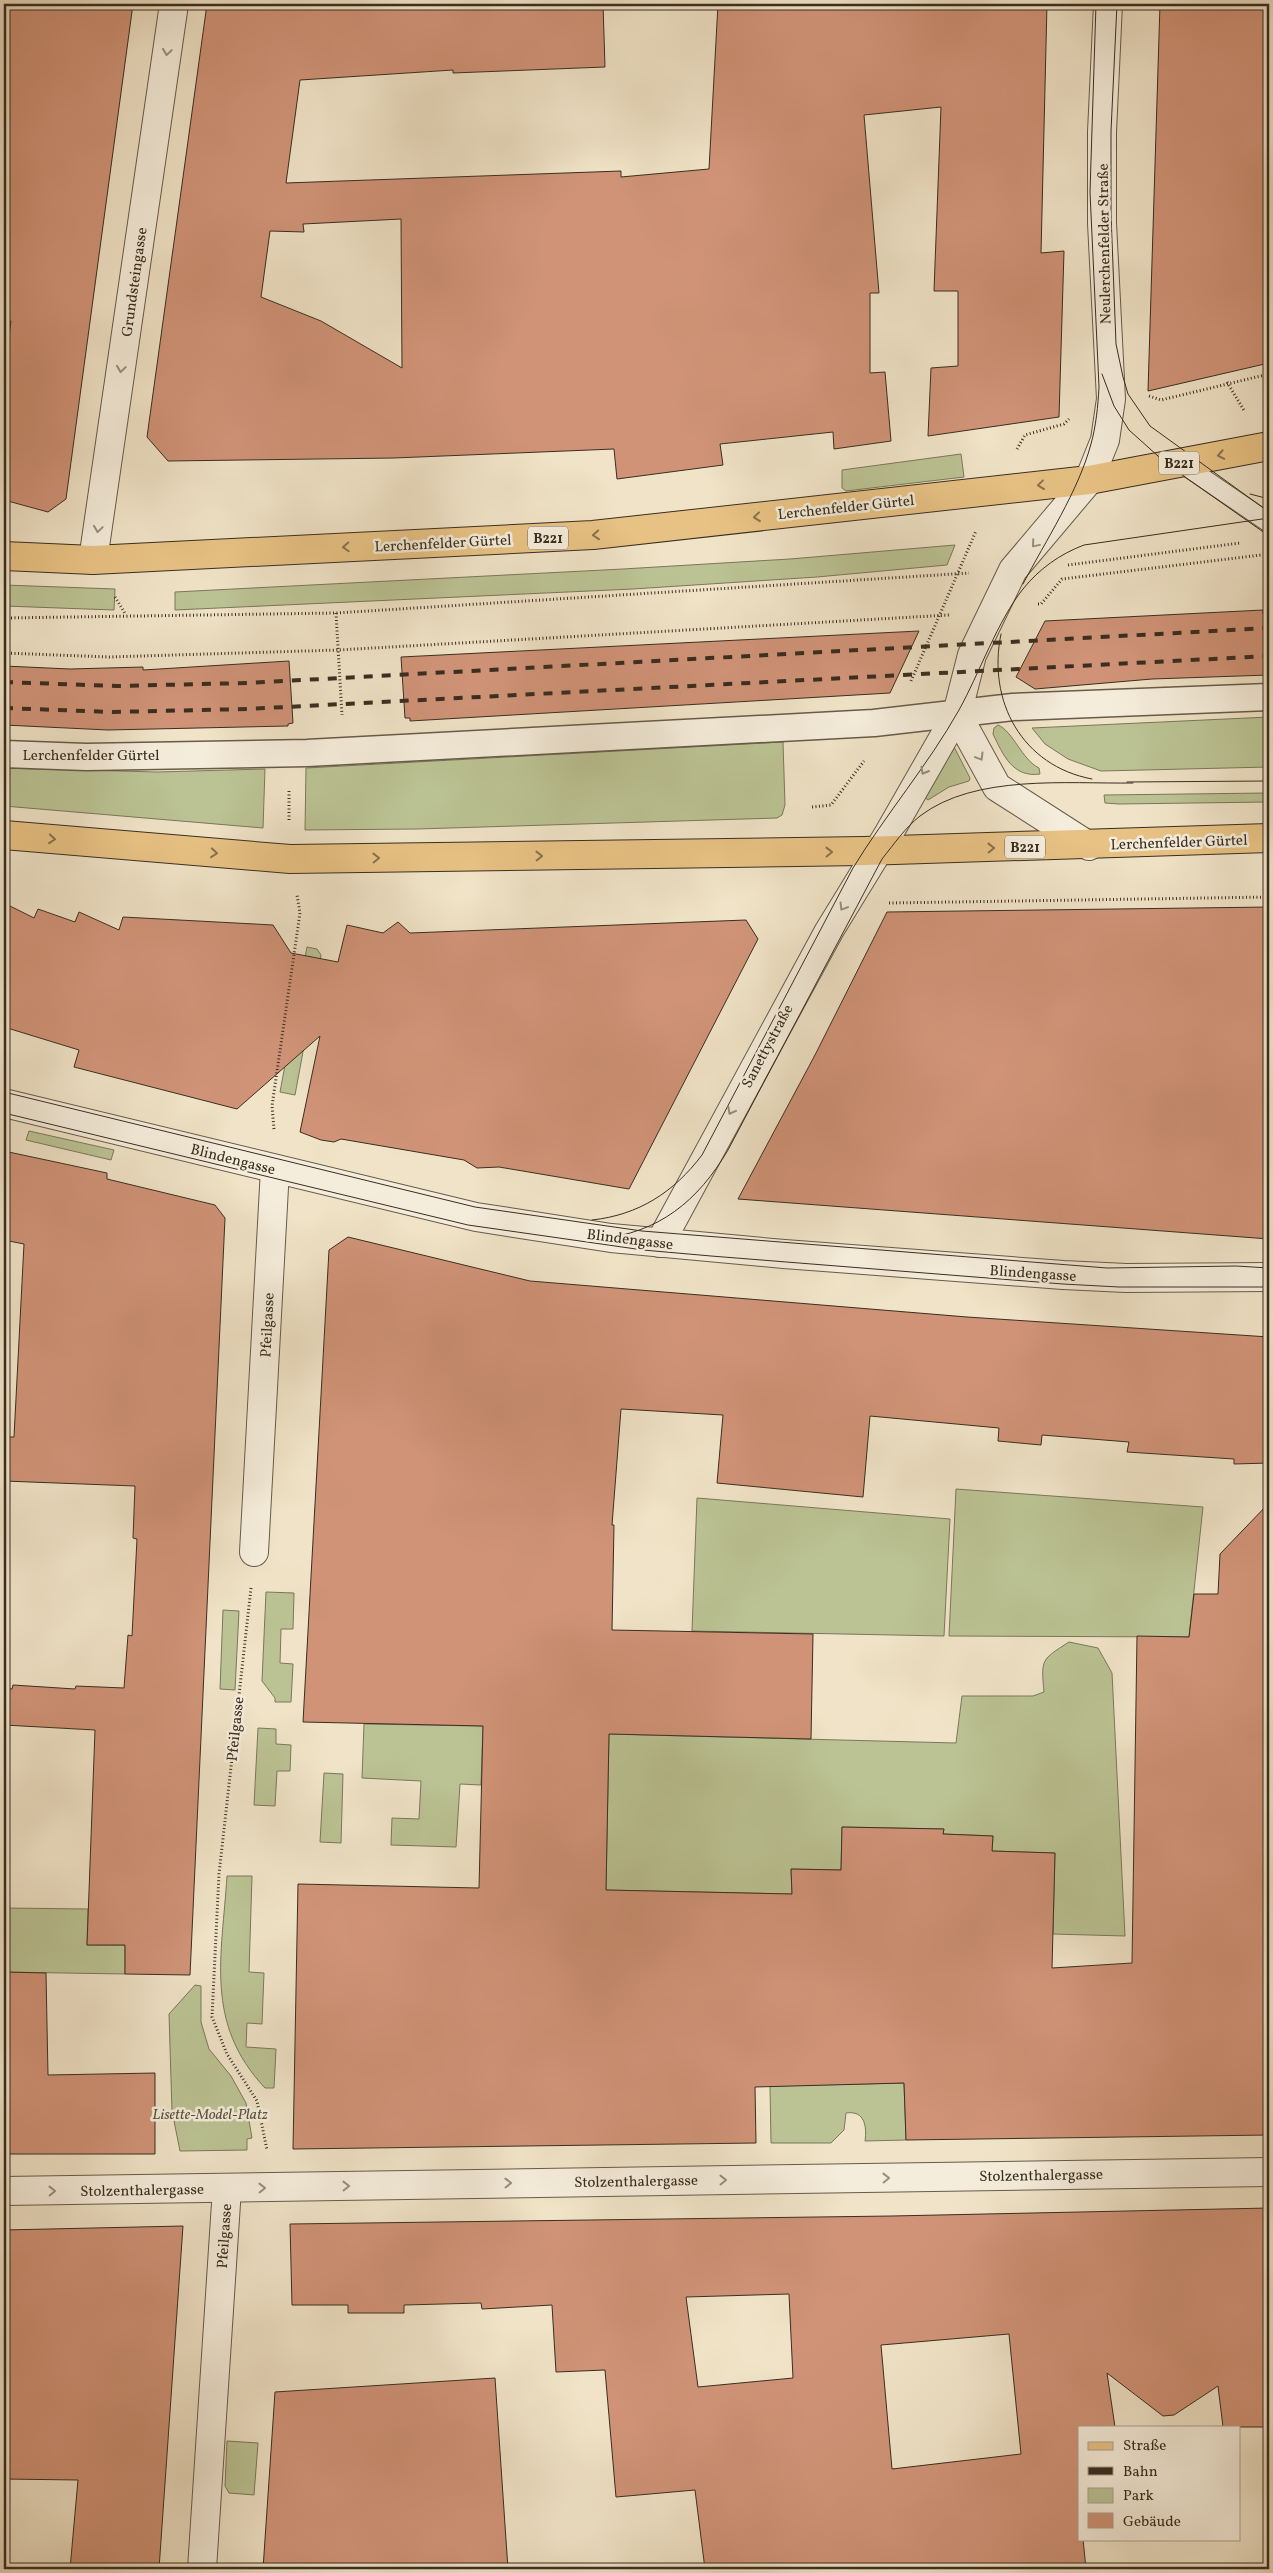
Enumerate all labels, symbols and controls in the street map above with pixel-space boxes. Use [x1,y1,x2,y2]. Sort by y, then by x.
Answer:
one-way arrow [163,48,173,56]
street label: Neulerchenfelder Straße [1094,163,1117,325]
street label: Grundsteingasse [117,226,154,338]
one-way arrow [117,364,127,373]
one-way arrow [1217,449,1226,459]
road number: B221 [1159,452,1199,474]
one-way arrow [1036,479,1044,490]
street label: Lerchenfelder Gürtel [777,491,915,526]
one-way arrow [753,511,761,522]
one-way arrow [93,526,104,534]
road number: B221 [528,526,568,550]
one-way arrow [592,529,600,540]
street label: Lerchenfelder Gürtel [374,530,512,559]
one-way arrow [1032,538,1041,547]
one-way arrow [342,542,350,553]
street label: Lerchenfelder Gürtel [22,746,160,767]
one-way arrow [973,751,983,760]
one-way arrow [920,766,930,775]
street label: Lerchenfelder Gürtel [1110,831,1248,856]
one-way arrow [49,833,57,844]
road number: B221 [1005,836,1045,859]
one-way arrow [988,843,996,853]
one-way arrow [211,847,219,858]
one-way arrow [826,847,833,857]
one-way arrow [536,851,543,861]
one-way arrow [373,853,381,863]
one-way arrow [840,902,849,911]
street label: Sanettystraße [737,1001,799,1092]
one-way arrow [727,1106,737,1115]
street label: Blindengasse [188,1140,277,1181]
street label: Blindengasse [585,1225,674,1256]
street label: Blindengasse [989,1261,1077,1288]
street label: Pfeilgasse [256,1292,281,1358]
street label: Pfeilgasse [223,1696,250,1763]
park label: Lisette-Model-Platz [152,2105,268,2126]
street label: Stolzenthalergasse [979,2165,1103,2188]
street label: Stolzenthalergasse [574,2171,698,2194]
one-way arrow [882,2172,890,2183]
one-way arrow [720,2175,727,2185]
one-way arrow [504,2178,512,2188]
street label: Stolzenthalergasse [80,2180,204,2203]
one-way arrow [342,2181,350,2191]
one-way arrow [258,2183,266,2193]
one-way arrow [49,2186,57,2196]
street label: Pfeilgasse [213,2203,238,2269]
legend [1078,2426,1240,2540]
text: Straße [1123,2436,1166,2457]
text: Bahn [1123,2462,1158,2483]
text: Park [1123,2486,1154,2507]
text: Gebäude [1123,2512,1181,2533]

